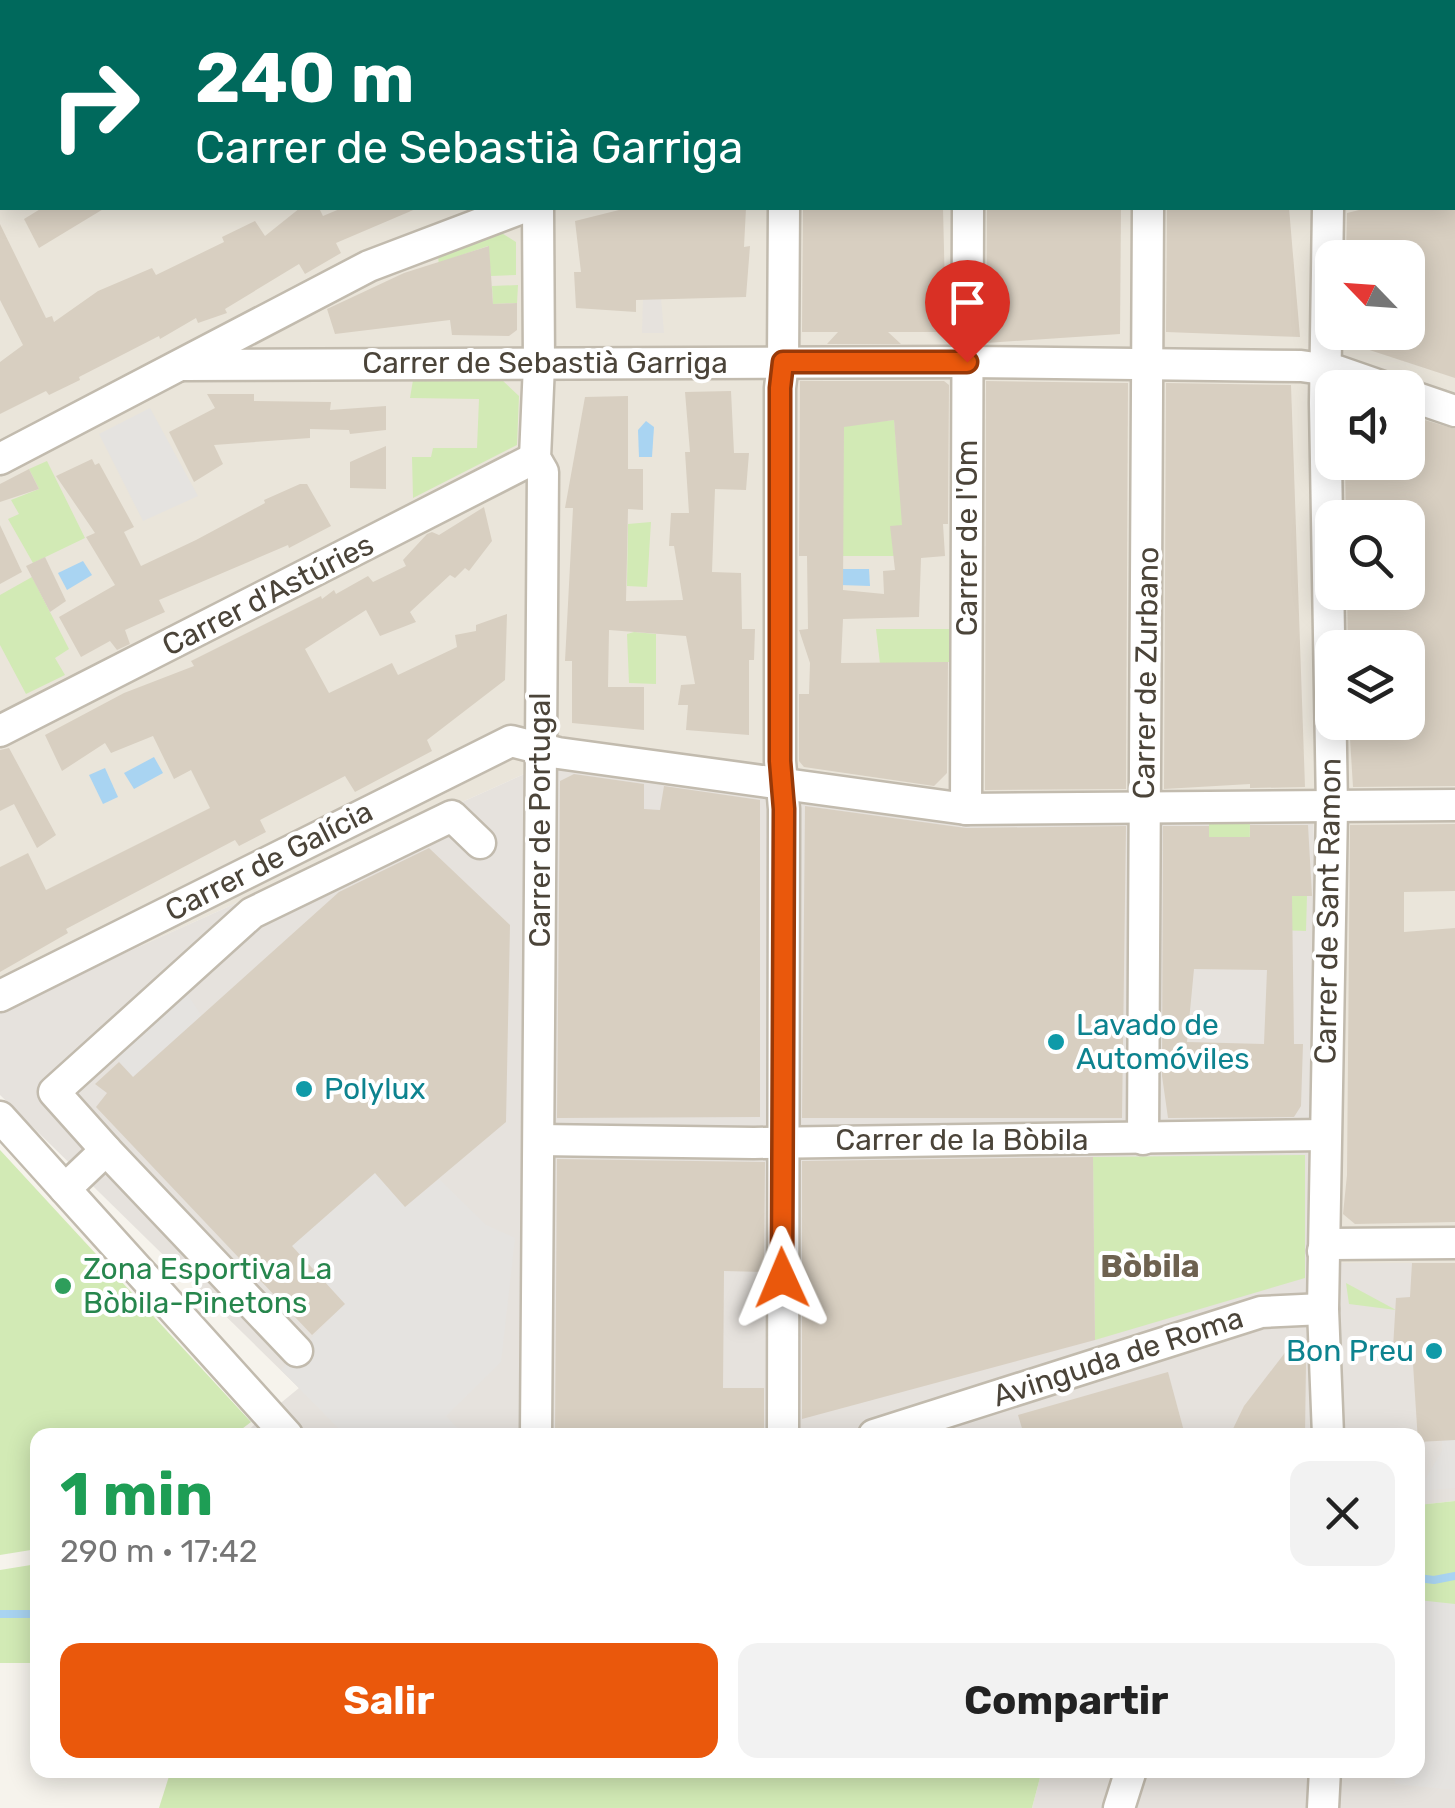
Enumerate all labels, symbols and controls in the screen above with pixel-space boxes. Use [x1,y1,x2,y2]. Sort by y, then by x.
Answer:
text: 240 m [195,37,415,120]
icon: right [30,40,160,170]
text: Carrer de Sebastià Garriga [195,121,743,174]
north arrow [1315,240,1425,350]
map controls [1315,240,1425,740]
pin [925,260,1010,363]
icon: arrive [940,275,995,330]
street label: Carrer de Sebastià Garriga [362,345,728,381]
button: sound [1315,370,1425,480]
street label: Carrer de l'Om [949,440,985,636]
button: search [1315,500,1425,610]
street label: Carrer d'Astúries [156,526,380,664]
street label: Carrer de Zurbano [1126,546,1166,800]
button: layers [1315,630,1425,740]
street label: Carrer de Portugal [522,692,558,948]
street label: Carrer de Sant Ramon [1307,757,1349,1065]
street label: Carrer de Galícia [159,793,379,929]
place label: Lavado de Automóviles [1076,1007,1250,1077]
marker: Lavado de Automóviles [1045,1031,1067,1053]
place label: Polylux [324,1071,426,1107]
marker: Polylux [293,1078,315,1100]
street label: Carrer de la Bòbila [835,1122,1089,1158]
position arrow [730,1226,834,1330]
district label: Bòbila [1100,1247,1200,1285]
place label: Zona Esportiva La Bòbila-Pinetons [83,1251,332,1321]
marker: Zona Esportiva La Bòbila-Pinetons [52,1275,74,1297]
street label: Avinguda de Roma [988,1300,1248,1414]
place label: Bon Preu [1286,1333,1414,1369]
marker: Bon Preu [1423,1340,1445,1362]
text: 1 min [60,1459,213,1530]
button: close [1290,1461,1395,1566]
text: 290 m · 17:42 [60,1532,258,1570]
button: Salir [60,1643,718,1758]
button: Compartir [738,1643,1395,1758]

